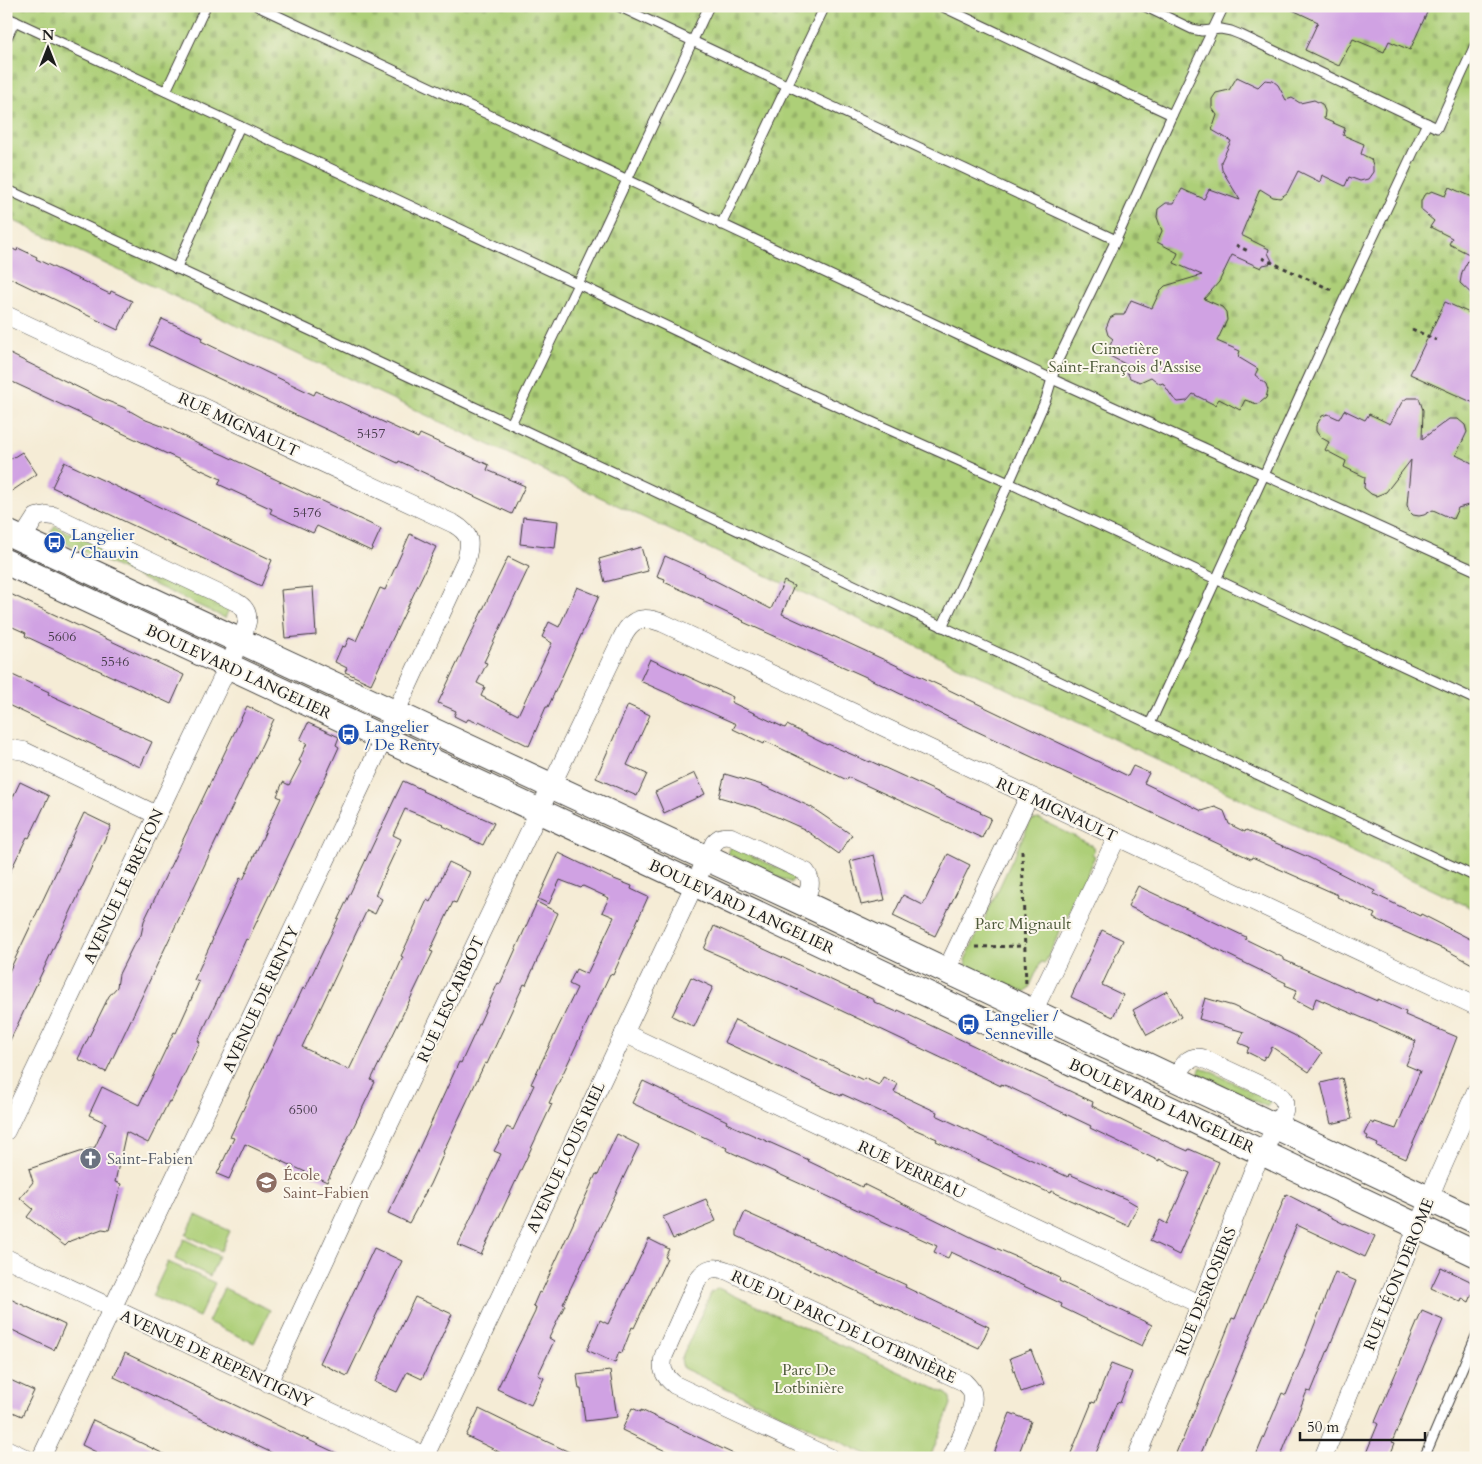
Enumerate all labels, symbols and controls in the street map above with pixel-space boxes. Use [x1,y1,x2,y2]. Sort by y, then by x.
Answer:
north arrow [22,22,72,72]
text: N [42,26,54,45]
park label: Cimetière Saint-François d'Assise [1048,338,1202,378]
street label: RUE MIGNAULT [175,387,303,463]
house number: 5457 [357,424,385,443]
house number: 5476 [293,503,321,522]
place label: Langelier / Chauvin [71,524,139,564]
bus stop icon: Langelier / Chauvin [43,531,67,555]
street label: BOULEVARD LANGELIER [142,619,335,725]
house number: 5606 [48,627,76,646]
house number: 5546 [101,652,129,671]
place label: Langelier / De Renty [365,716,441,756]
bus stop icon: Langelier / De Renty [337,723,361,747]
street label: RUE MIGNAULT [993,772,1121,848]
street label: AVENUE LE BRETON [78,805,170,968]
street label: BOULEVARD LANGELIER [645,854,838,960]
park label: Parc Mignault [975,913,1071,935]
street label: AVENUE DE RENTY [217,923,305,1076]
street label: RUE LESCARBOT [412,932,490,1066]
place label: Langelier / Senneville [985,1005,1059,1045]
bus stop icon: Langelier / Senneville [957,1012,981,1036]
street label: BOULEVARD LANGELIER [1065,1053,1258,1159]
street label: AVENUE LOUIS RIEL [521,1078,611,1237]
house number: 6500 [289,1100,317,1119]
street label: RUE VERREAU [854,1135,969,1204]
church icon: Saint-Fabien [79,1146,103,1170]
place label: Saint-Fabien [107,1148,193,1170]
place label: École Saint-Fabien [283,1164,369,1204]
school or university icon: École Saint-Fabien [255,1171,279,1195]
street label: RUE LÉON DEROME [1358,1195,1440,1354]
street label: RUE DESROSIERS [1170,1224,1242,1359]
street label: RUE DU PARC DE LOTBINIÈRE [728,1265,960,1389]
street label: AVENUE DE REPENTIGNY [117,1304,317,1413]
park label: Parc De Lotbinière [774,1359,844,1399]
scale bar [1300,1409,1424,1441]
text: 50 m [1307,1417,1339,1437]

